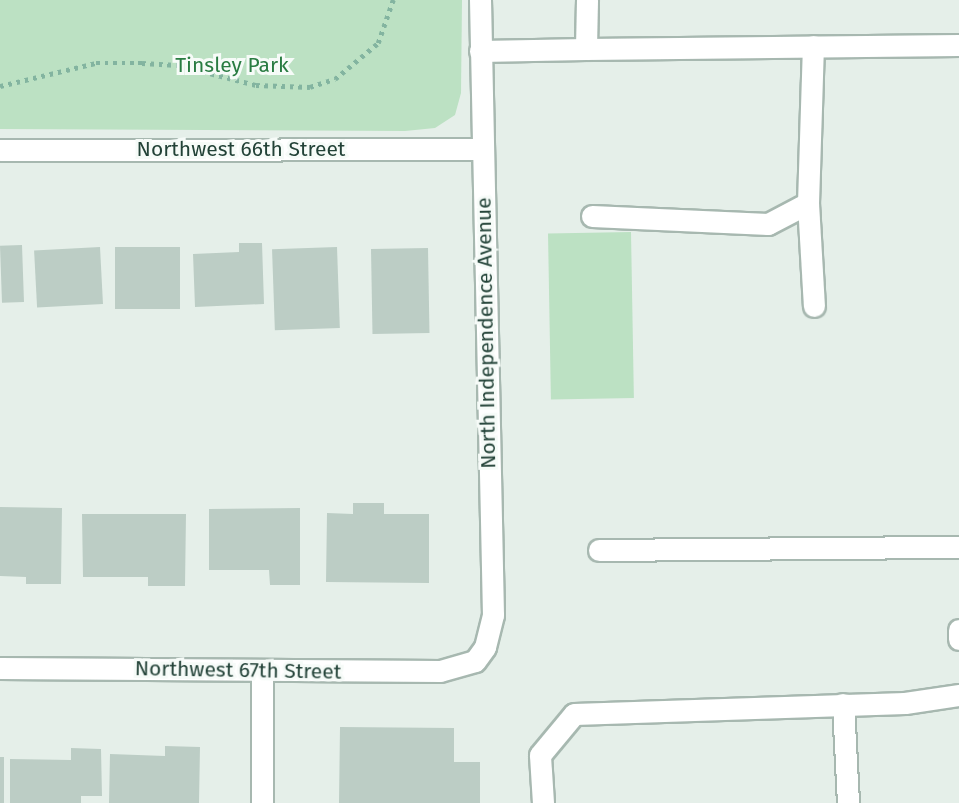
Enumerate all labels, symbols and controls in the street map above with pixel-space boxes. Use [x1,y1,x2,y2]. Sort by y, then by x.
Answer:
park label: Tinsley Park [175,52,289,78]
street label: Northwest 66th Street [137,136,345,162]
street label: North Independence Avenue [471,197,501,469]
street label: Northwest 67th Street [135,656,341,684]

